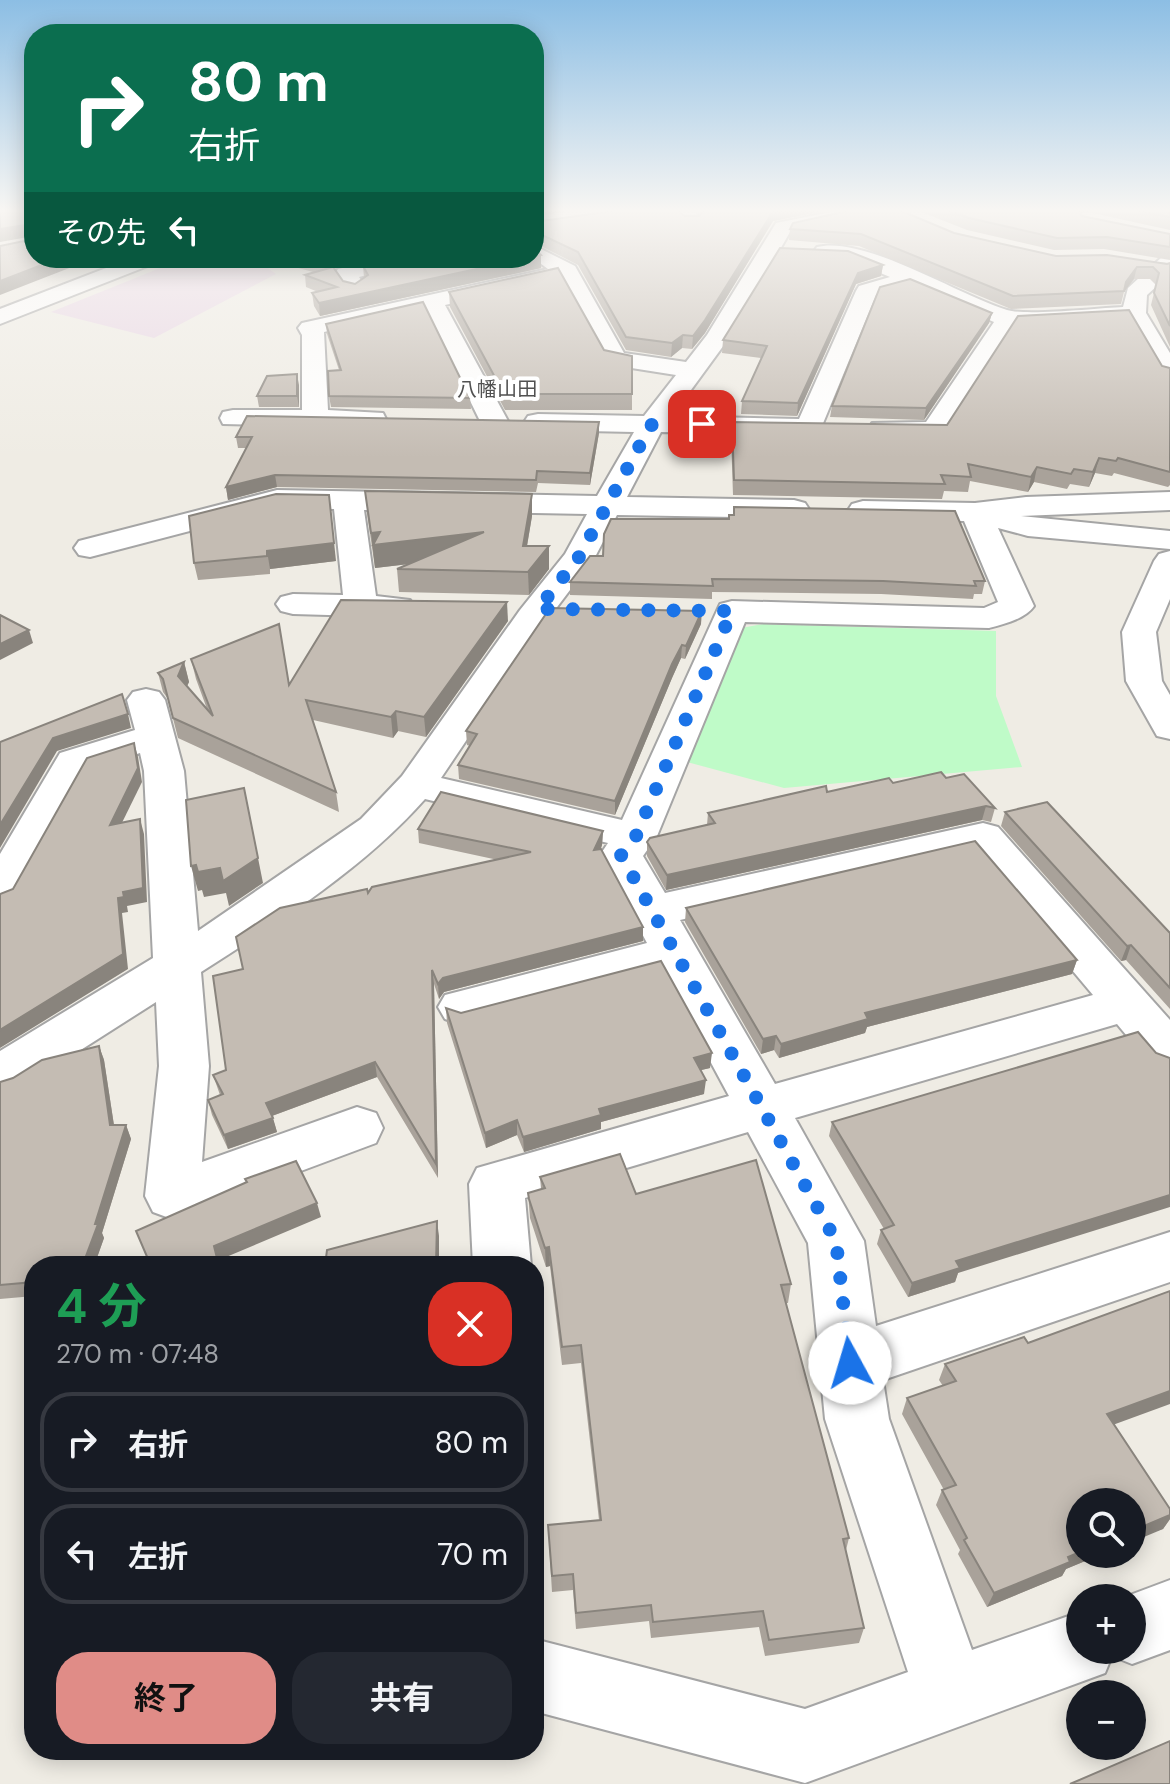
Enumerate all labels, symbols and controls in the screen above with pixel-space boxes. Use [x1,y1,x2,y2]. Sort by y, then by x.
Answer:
text: 80 m [188,45,329,118]
icon: right [56,56,160,160]
text: 右折 [188,122,260,169]
icon: left [162,208,206,252]
text: その先 [56,213,146,252]
district label: 八幡山田 [457,376,537,402]
pin [668,390,736,458]
icon: arrive [680,402,724,446]
text: 4 分 [56,1275,146,1338]
button: close [428,1282,512,1366]
position arrow [808,1321,892,1405]
text: 270 m · 07:48 [56,1337,219,1371]
icon: right [60,1420,104,1464]
text: 80 m [435,1423,508,1462]
text: 右折 [128,1425,188,1464]
map controls [1066,1488,1146,1760]
button: search [1066,1488,1146,1568]
icon: left [60,1532,104,1576]
text: 70 m [437,1535,508,1574]
text: 左折 [128,1537,188,1576]
button: + [1066,1584,1146,1664]
button: 終了 [56,1652,276,1744]
button: 共有 [292,1652,512,1744]
button: − [1066,1680,1146,1760]

